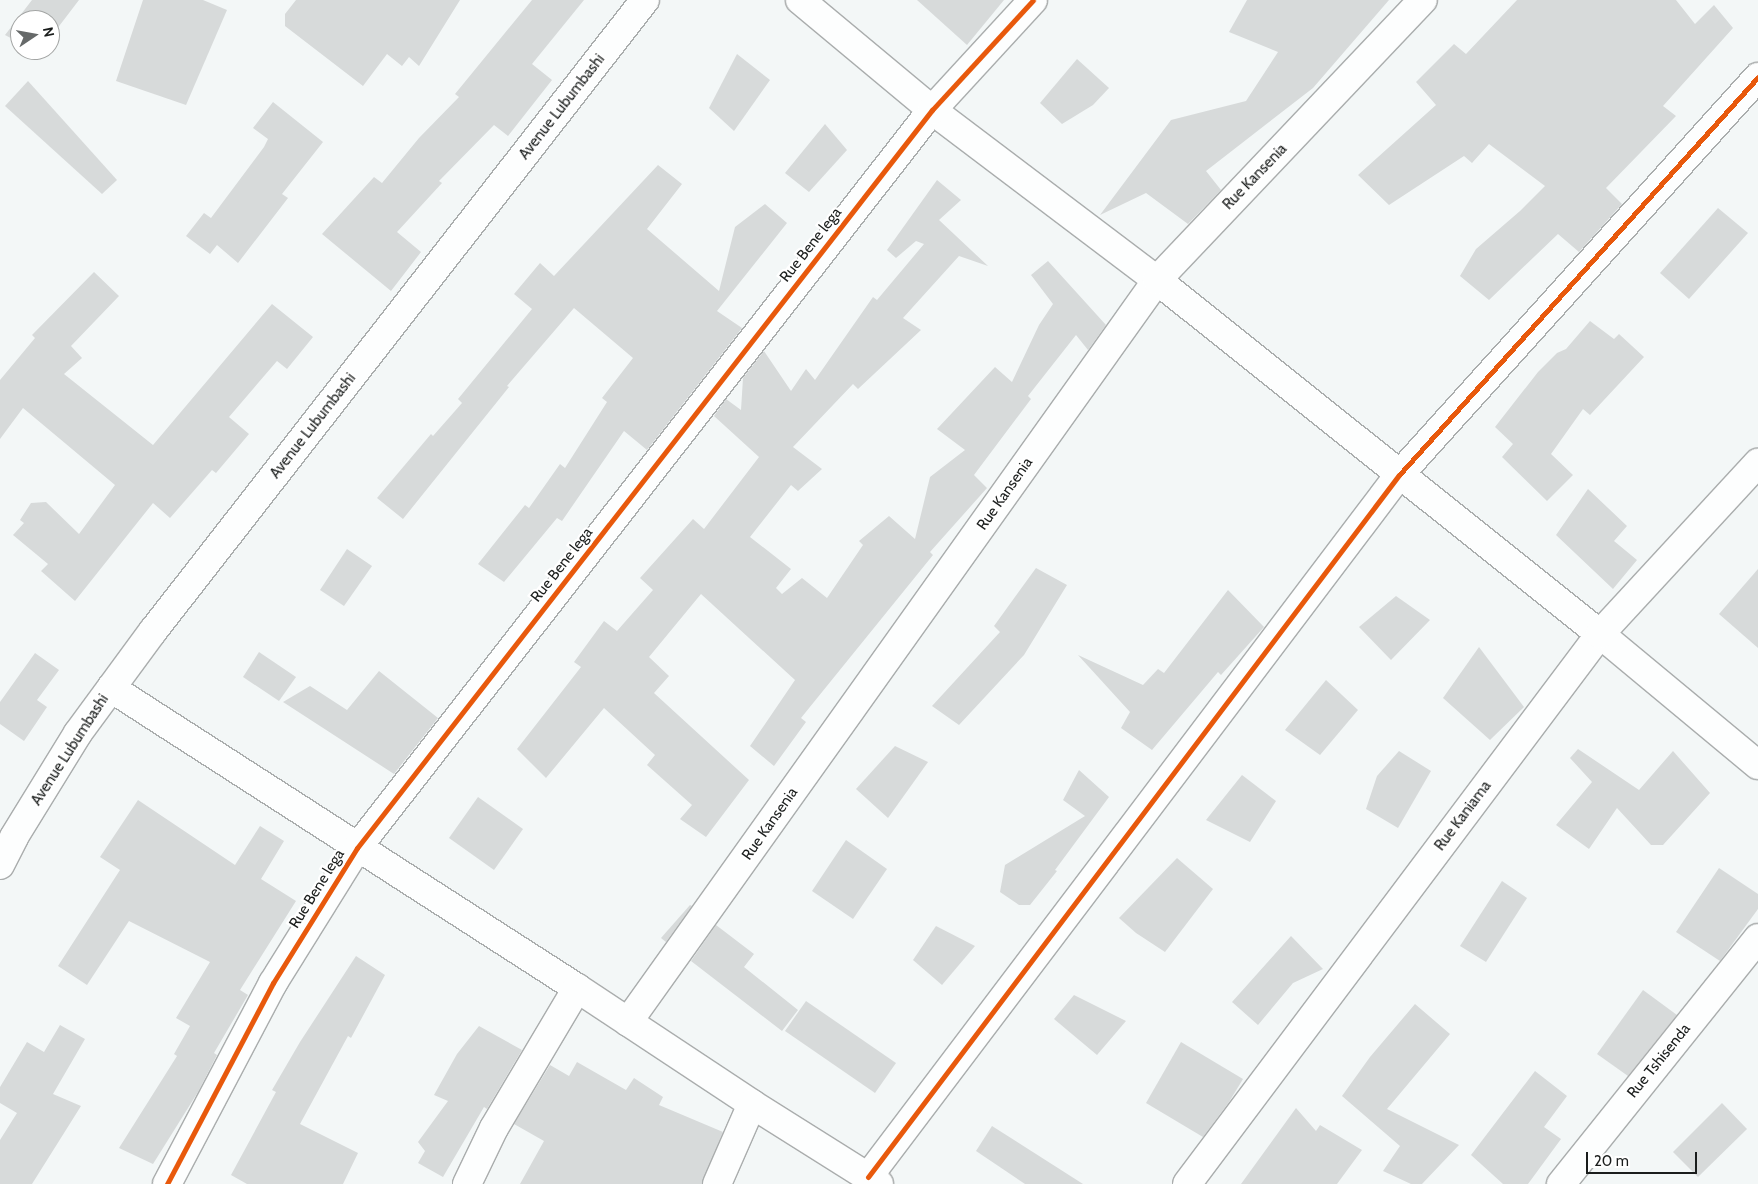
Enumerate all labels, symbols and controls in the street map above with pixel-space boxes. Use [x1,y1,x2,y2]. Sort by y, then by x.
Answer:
north arrow [10,10,60,60]
text: N [39,25,59,39]
street label: Avenue Lubumbashi [515,51,609,163]
street label: Rue Kansenia [1219,140,1291,214]
street label: Rue Bene lega [776,204,846,286]
street label: Avenue Lubumbashi [266,370,360,482]
street label: Rue Kansenia [973,454,1037,534]
street label: Rue Bene lega [527,524,597,606]
street label: Avenue Lubumbashi [27,691,113,809]
street label: Rue Kaniama [1431,778,1495,854]
street label: Rue Kansenia [738,784,802,864]
street label: Rue Bene lega [286,846,348,932]
street label: Rue Tshisenda [1624,1020,1694,1102]
scale bar [1588,1142,1699,1174]
text: 20 m [1594,1152,1629,1170]

